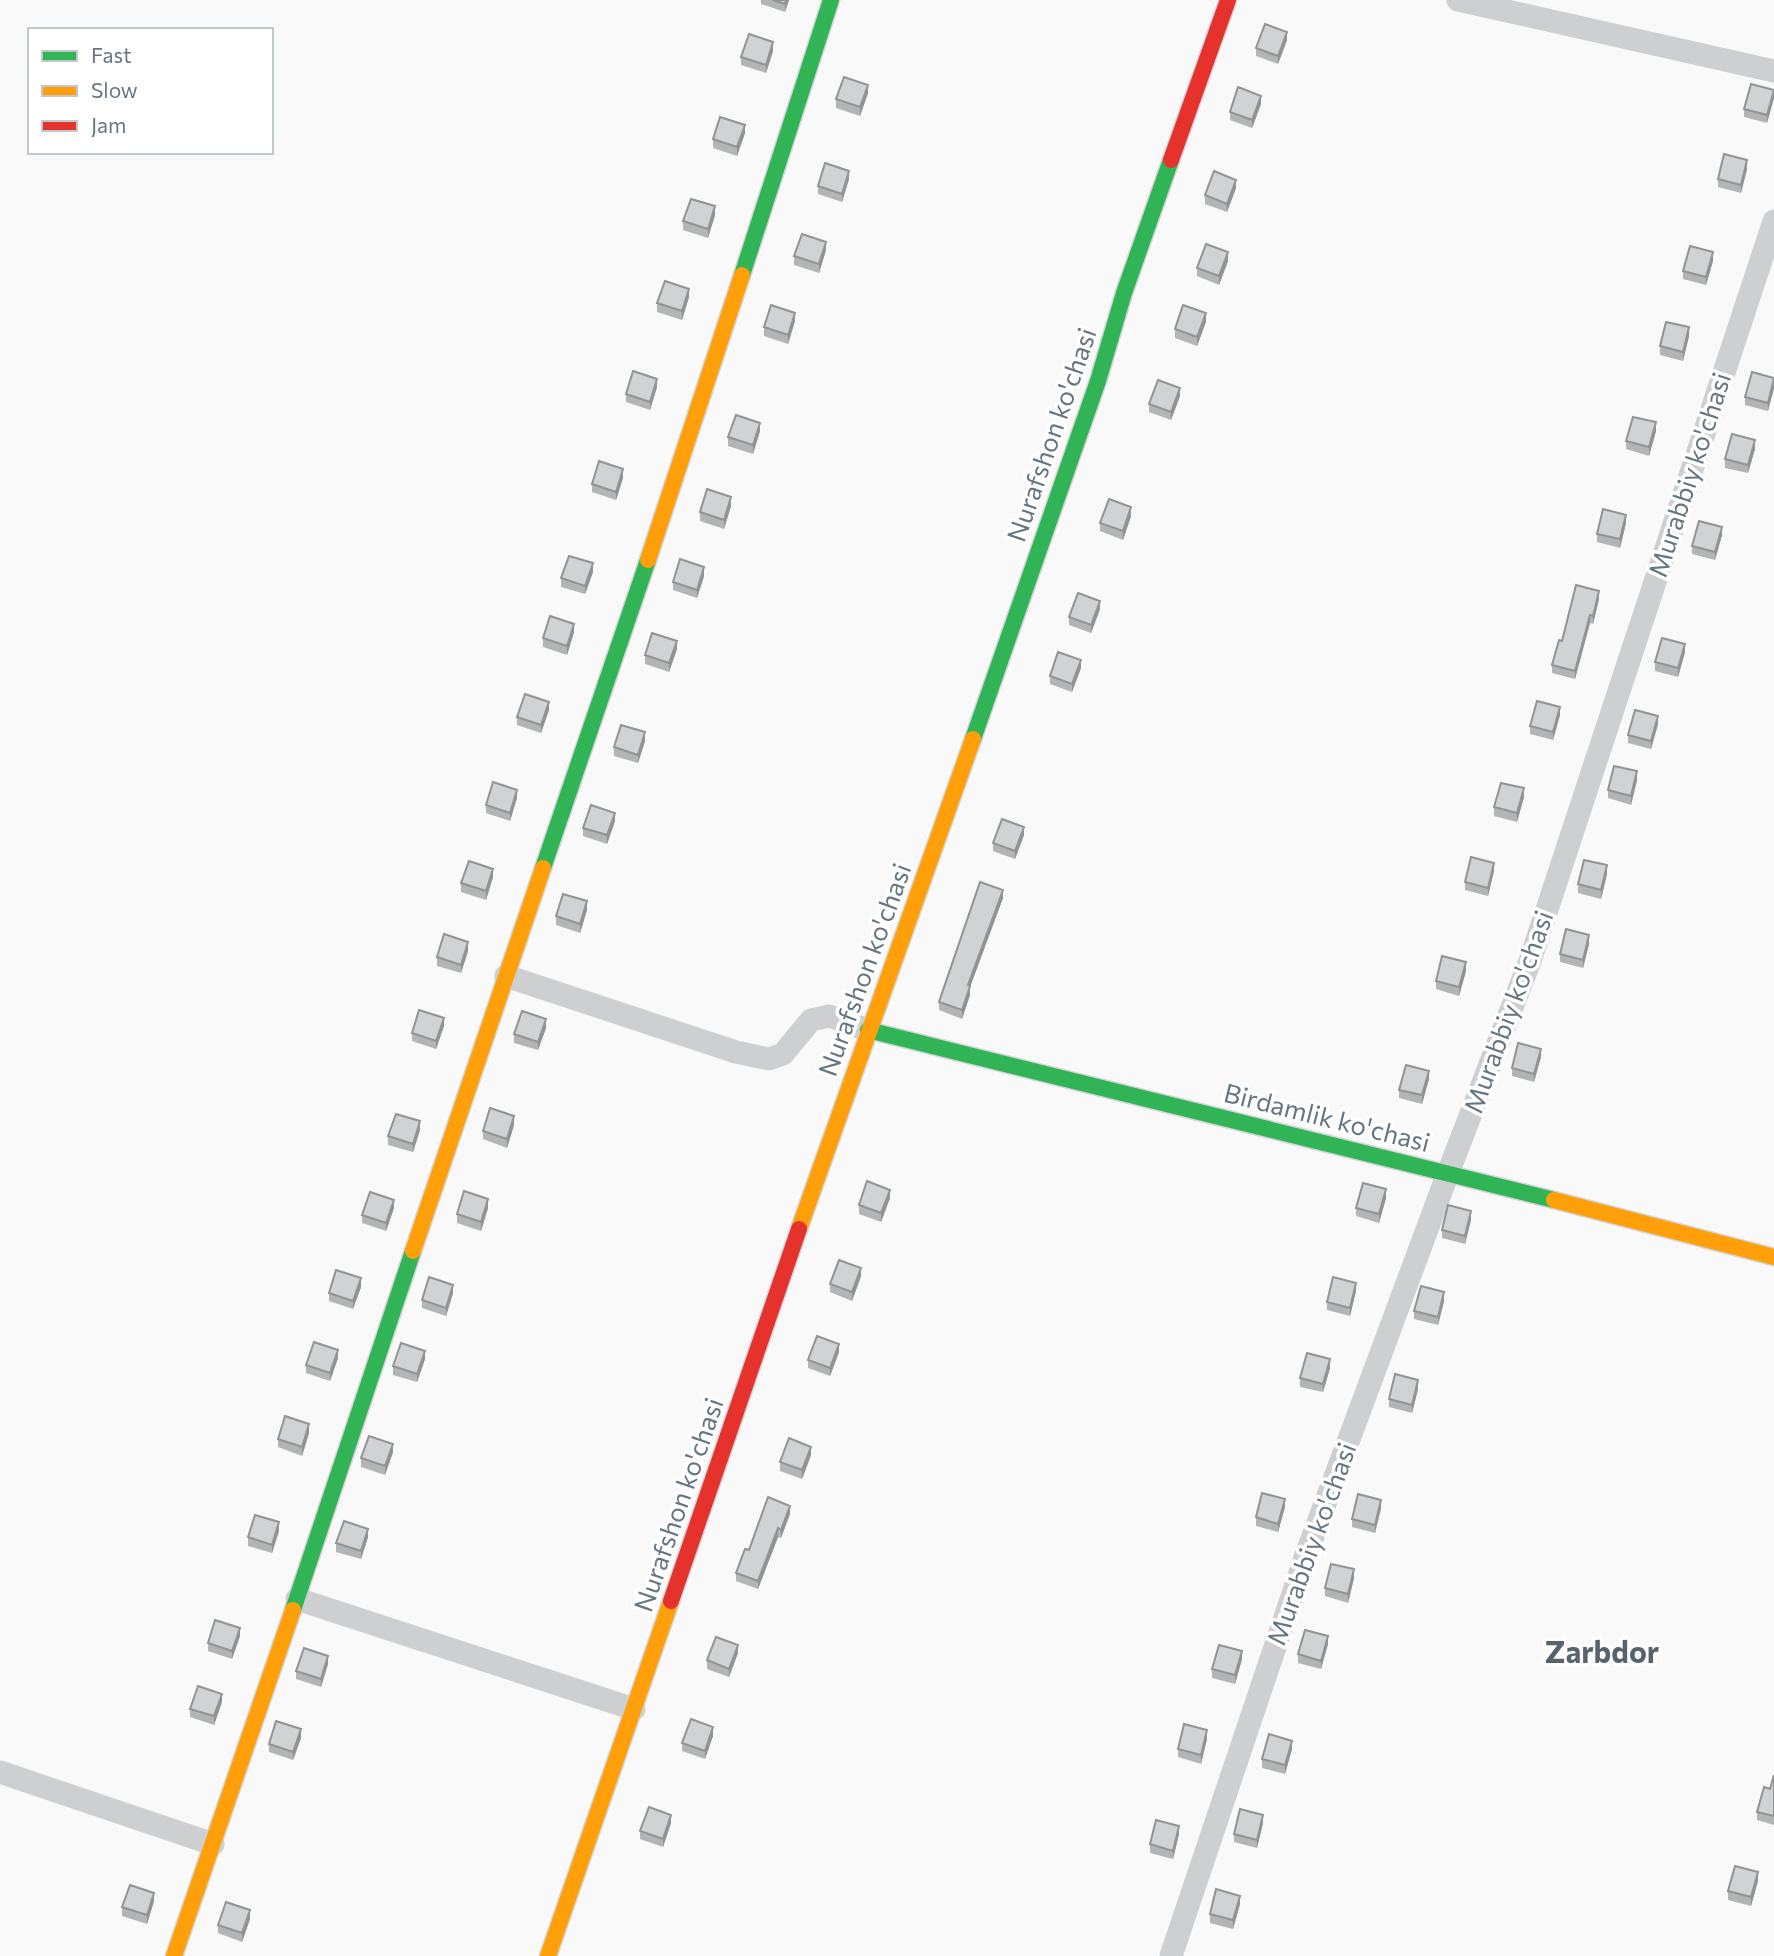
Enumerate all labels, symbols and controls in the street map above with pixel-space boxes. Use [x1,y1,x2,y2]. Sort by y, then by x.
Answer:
legend [28,28,273,154]
text: Fast [91,42,132,67]
text: Slow [91,77,138,102]
text: Jam [91,112,126,137]
street label: Nurafshon ko'chasi [999,324,1102,545]
street label: Murabbiy ko'chasi [1641,368,1736,581]
street label: Nurafshon ko'chasi [811,859,916,1080]
street label: Murabbiy ko'chasi [1457,906,1559,1117]
street label: Birdamlik ko'chasi [1221,1076,1434,1157]
street label: Nurafshon ko'chasi [626,1394,729,1615]
street label: Murabbiy ko'chasi [1260,1438,1362,1649]
district label: Zarbdor [1545,1632,1659,1669]

